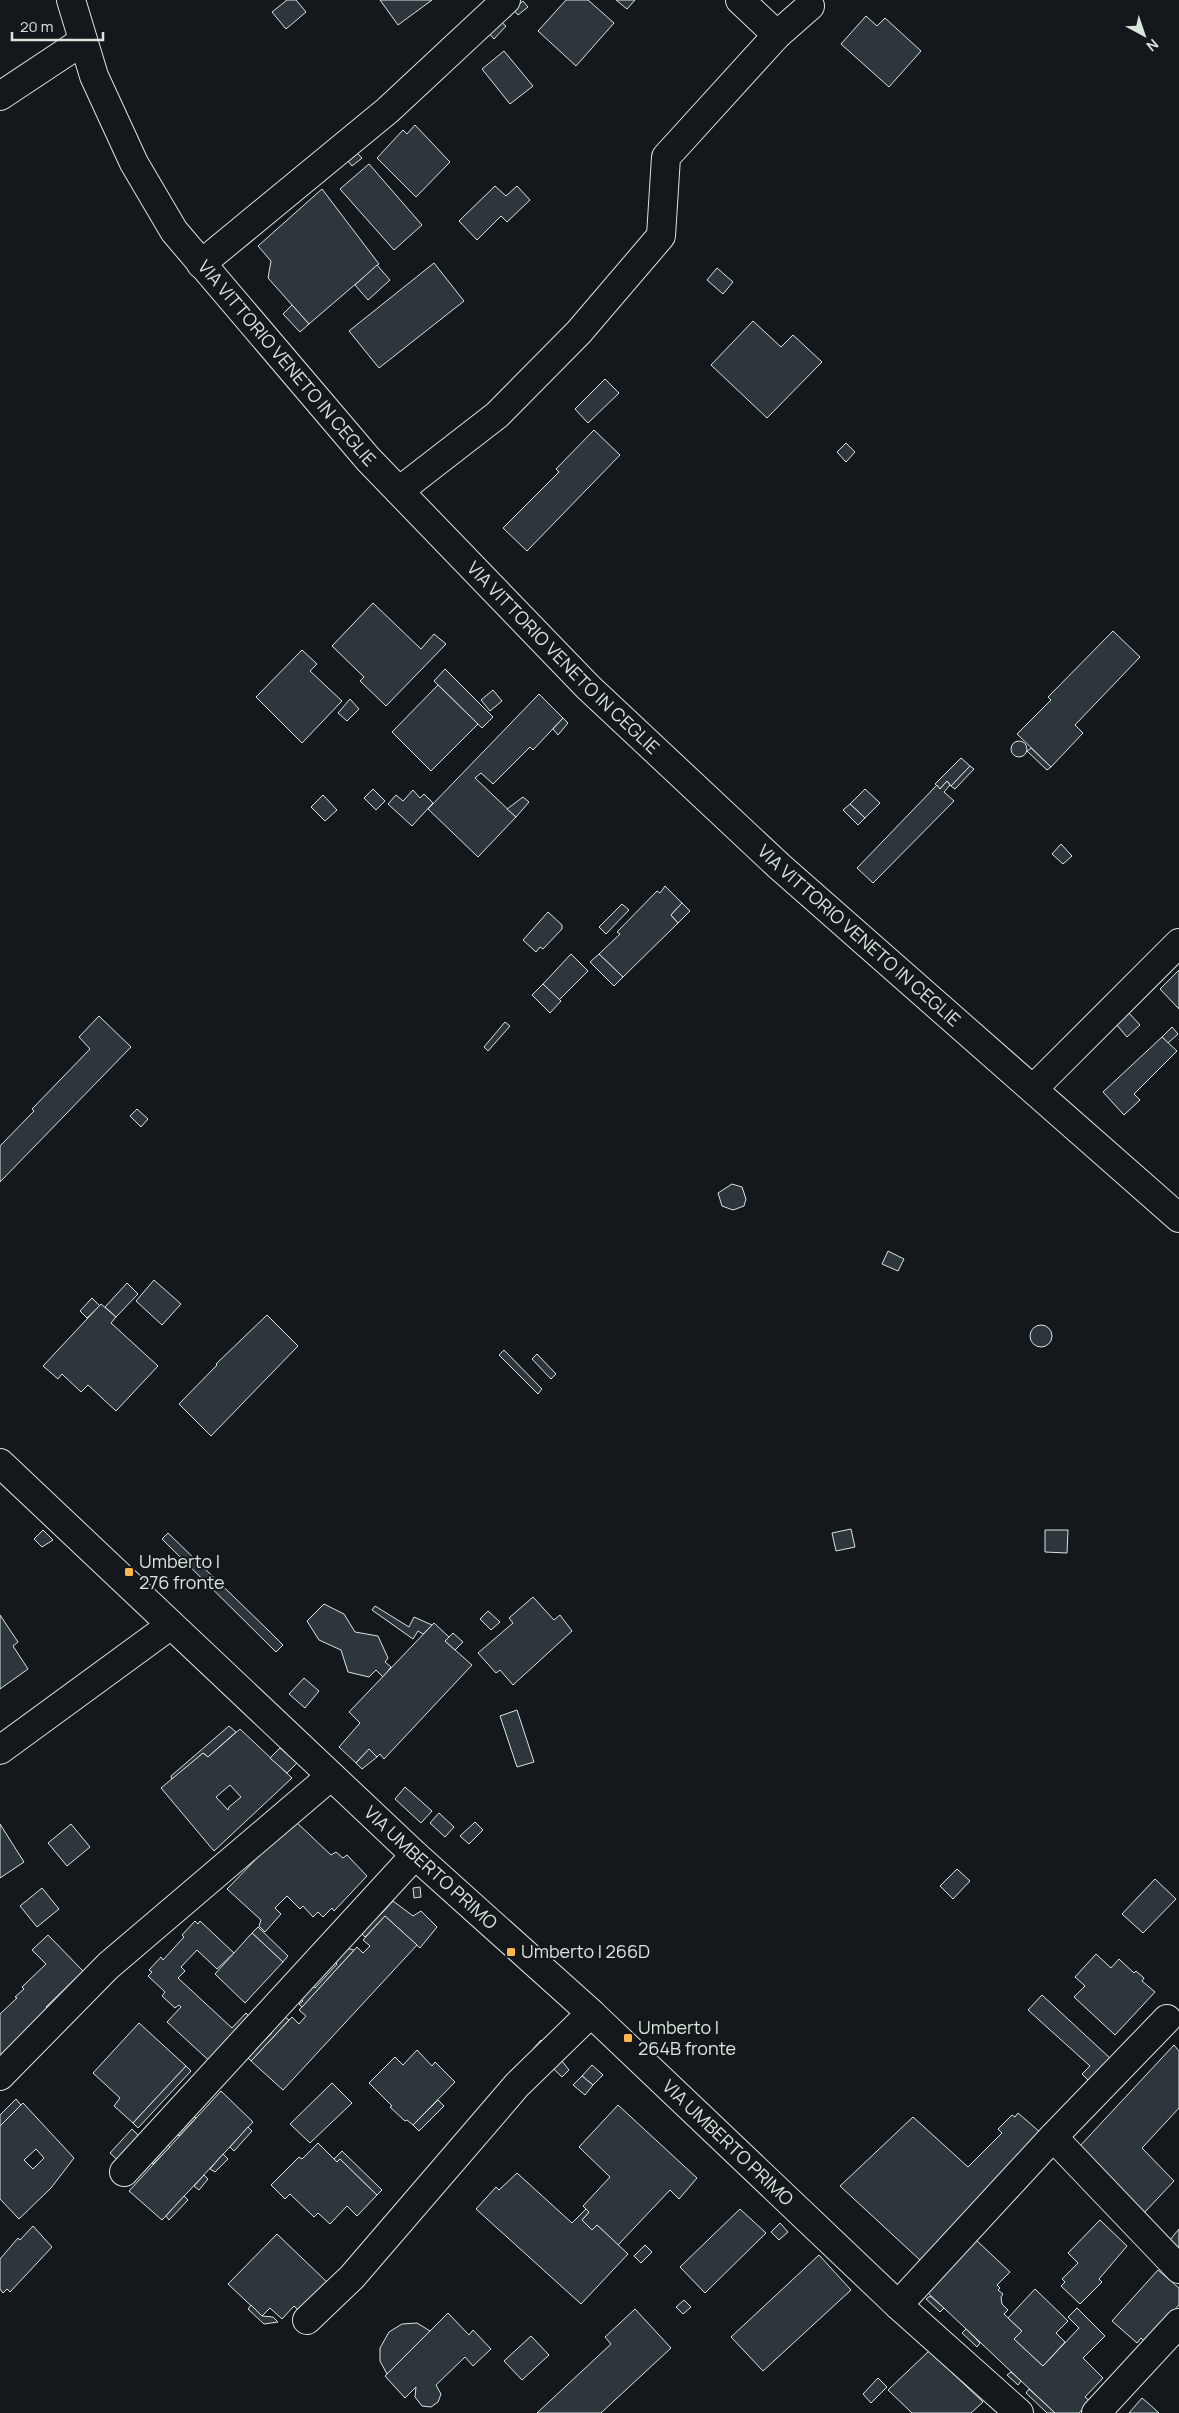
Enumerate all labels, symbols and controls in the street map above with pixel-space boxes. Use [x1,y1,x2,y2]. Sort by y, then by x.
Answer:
scale bar [12,10,104,42]
north arrow [1119,10,1169,60]
text: 20 m [20,16,53,37]
text: N [1143,35,1163,56]
street label: VIA VITTORIO VENETO IN CEGLIE [193,255,382,471]
street label: VIA VITTORIO VENETO IN CEGLIE [462,556,665,759]
street label: VIA VITTORIO VENETO IN CEGLIE [753,839,966,1031]
place label: Umberto I 276 fronte [139,1549,224,1594]
marker: Umberto I 276 fronte [123,1566,135,1578]
street label: VIA UMBERTO PRIMO [359,1800,503,1934]
place label: Umberto I 266D [521,1939,650,1963]
marker: Umberto I 266D [505,1946,517,1958]
place label: Umberto I 264B fronte [638,2015,736,2060]
marker: Umberto I 264B fronte [622,2032,634,2044]
street label: VIA UMBERTO PRIMO [658,2074,799,2210]

